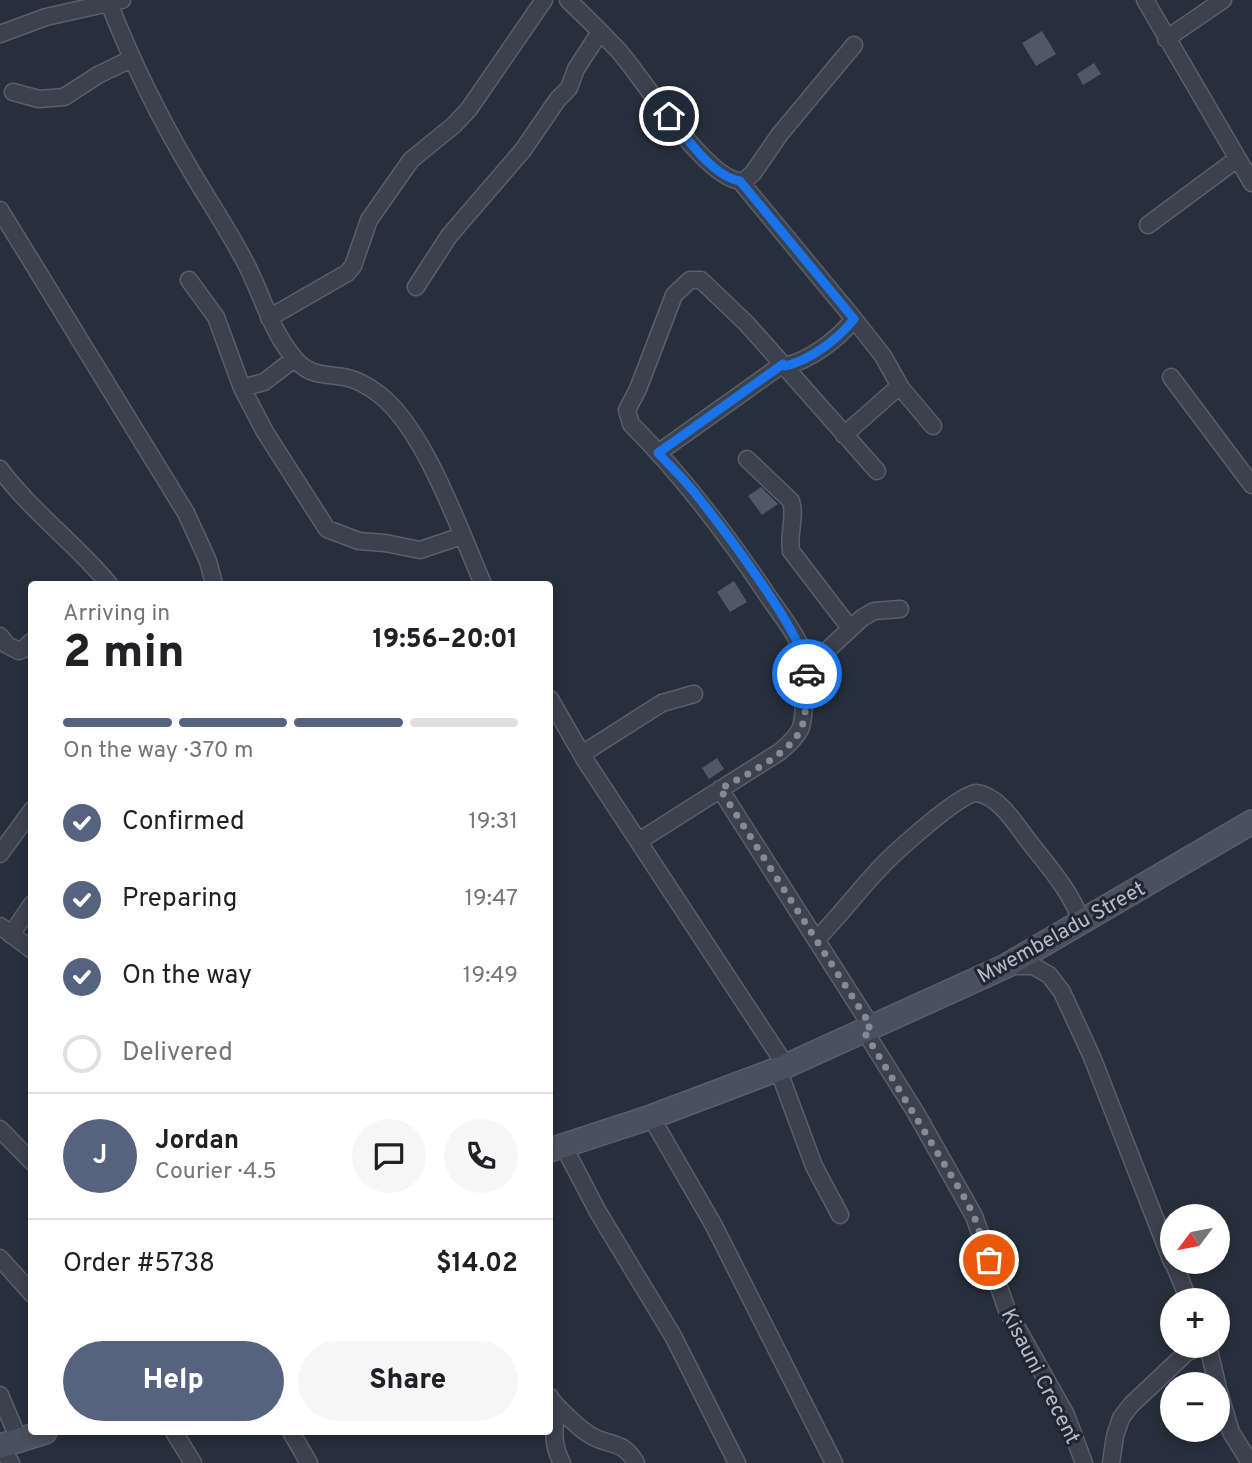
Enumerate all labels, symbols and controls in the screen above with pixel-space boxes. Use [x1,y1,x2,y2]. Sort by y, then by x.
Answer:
pin [639,86,699,146]
icon: home [650,97,688,135]
text: Arriving in [63,600,170,629]
text: 19:56–20:01 [372,624,518,657]
text: 2 min [63,625,185,684]
courier [772,639,842,709]
icon: car [788,655,826,693]
text: On the way · 370 m [63,737,253,766]
icon: check [63,804,101,842]
text: Confirmed [122,806,245,839]
text: 19:31 [468,808,518,837]
street label: Mwembeladu Street [973,876,1150,991]
icon: check [63,881,101,919]
text: Preparing [122,883,237,916]
text: 19:47 [464,885,518,914]
icon: check [63,958,101,996]
text: On the way [122,960,252,993]
text: 19:49 [463,962,518,991]
text: Delivered [122,1037,233,1070]
button: chat [352,1119,426,1193]
button: phone [444,1119,518,1193]
text: Jordan [155,1125,239,1158]
text: J [93,1140,107,1173]
text: Courier · 4.5 [155,1158,277,1187]
north arrow [1160,1204,1230,1274]
map controls [1160,1204,1230,1442]
pin [959,1230,1019,1290]
icon: bag [970,1241,1008,1279]
text: Order #5738 [63,1248,215,1281]
text: $14.02 [436,1248,518,1281]
button: + [1160,1288,1230,1358]
street label: Kisauni Crecent [994,1304,1085,1449]
button: Help [63,1341,284,1421]
button: Share [298,1341,518,1421]
button: − [1160,1372,1230,1442]

